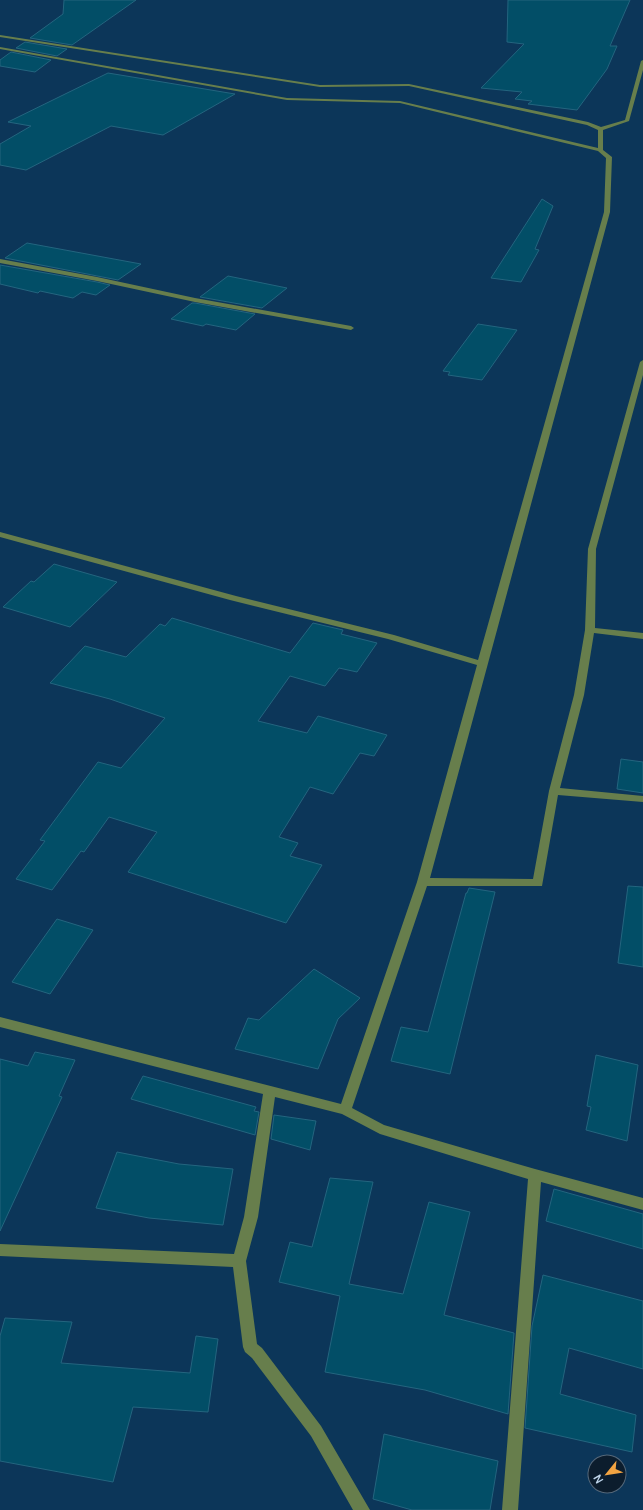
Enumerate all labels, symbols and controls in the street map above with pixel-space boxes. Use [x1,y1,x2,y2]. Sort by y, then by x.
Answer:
north arrow [587,1454,627,1494]
text: N [589,1472,606,1486]

